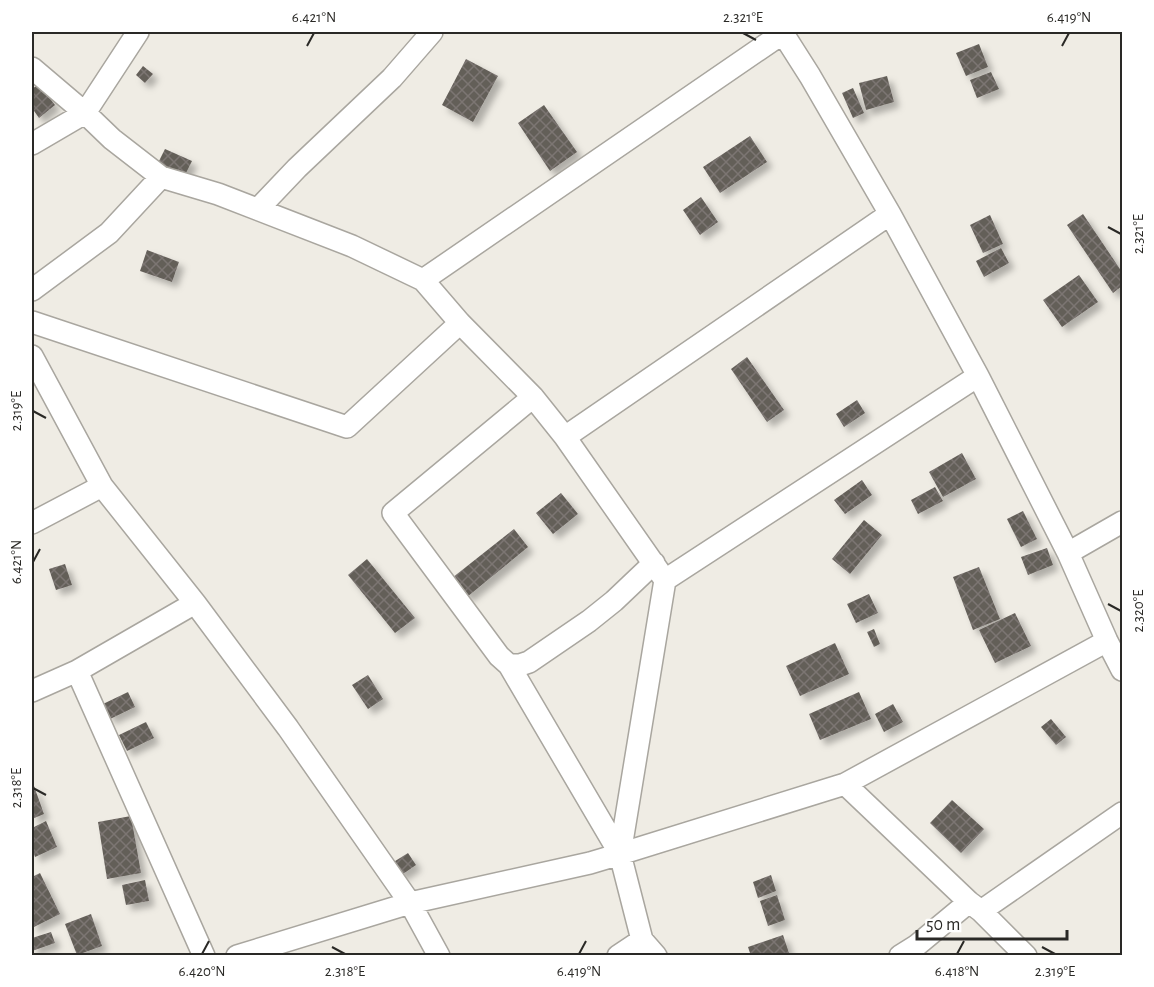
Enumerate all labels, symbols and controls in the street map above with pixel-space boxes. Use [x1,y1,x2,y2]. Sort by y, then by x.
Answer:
text: 6.421°N [292,10,336,25]
text: 2.321°E [723,10,763,25]
text: 6.419°N [1047,10,1091,25]
text: 2.321°E [1131,214,1146,254]
text: 2.319°E [9,391,24,431]
text: 6.421°N [9,540,24,584]
text: 2.320°E [1131,590,1146,632]
text: 2.318°E [9,768,24,808]
scale bar [917,903,1067,941]
text: 50 m [926,916,960,934]
text: 6.420°N [178,964,226,979]
text: 2.318°E [325,964,365,979]
text: 6.419°N [557,964,601,979]
text: 6.418°N [935,964,979,979]
text: 2.319°E [1035,964,1075,979]

